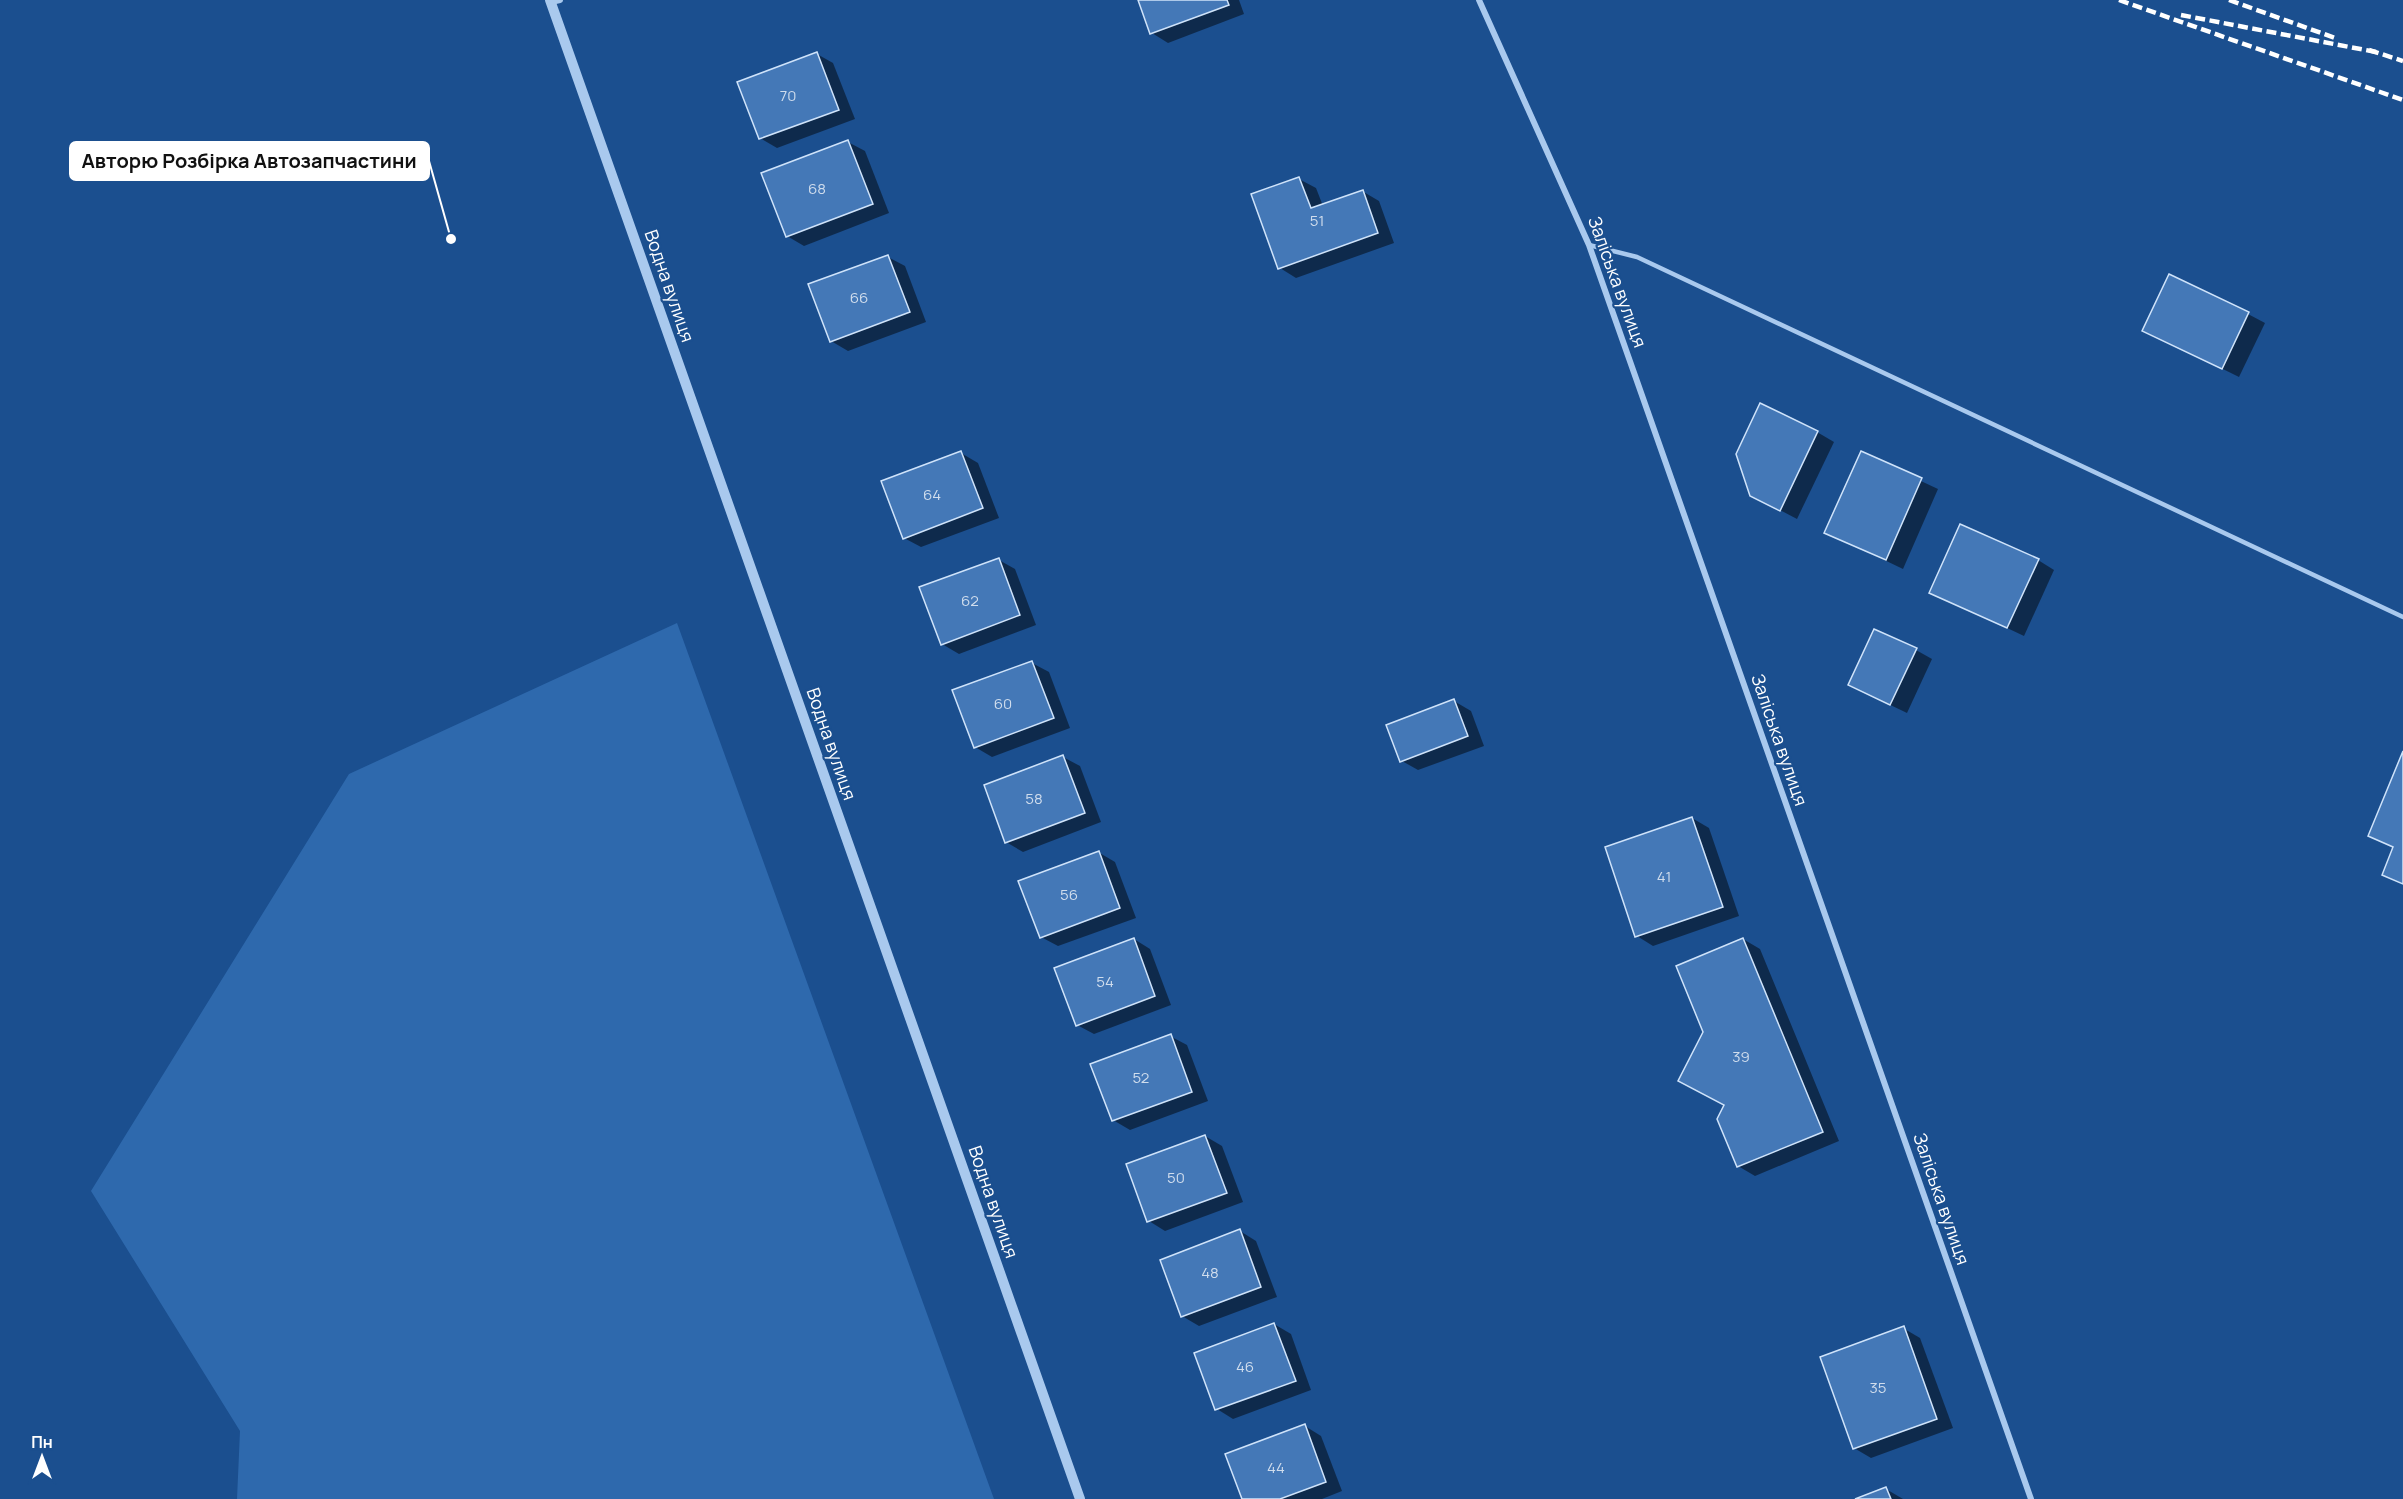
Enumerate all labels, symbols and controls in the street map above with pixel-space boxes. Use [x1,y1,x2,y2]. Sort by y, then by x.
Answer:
house number: 70 [780,85,796,106]
callout: Авторю Розбірка Автозапчастини [70,142,429,180]
text: Авторю Розбірка Автозапчастини [81,147,417,174]
house number: 68 [808,178,826,199]
house number: 51 [1310,210,1324,231]
street label: Заліська вулиця [1583,213,1653,351]
street label: Водна вулиця [640,226,700,345]
house number: 66 [850,287,868,308]
house number: 64 [923,484,941,505]
house number: 62 [961,590,979,611]
street label: Заліська вулиця [1746,671,1814,809]
street label: Водна вулиця [802,684,862,803]
house number: 60 [994,693,1012,714]
house number: 58 [1025,788,1043,809]
house number: 41 [1657,866,1671,887]
house number: 56 [1060,884,1078,905]
house number: 54 [1096,971,1114,992]
house number: 39 [1732,1046,1750,1067]
house number: 52 [1133,1067,1149,1088]
street label: Заліська вулиця [1908,1130,1976,1268]
street label: Водна вулиця [964,1142,1024,1261]
house number: 50 [1167,1167,1185,1188]
house number: 48 [1201,1262,1219,1283]
house number: 46 [1236,1356,1254,1377]
house number: 35 [1870,1377,1886,1398]
north arrow [12,1427,72,1487]
text: Пн [31,1431,53,1453]
house number: 44 [1267,1457,1285,1478]

